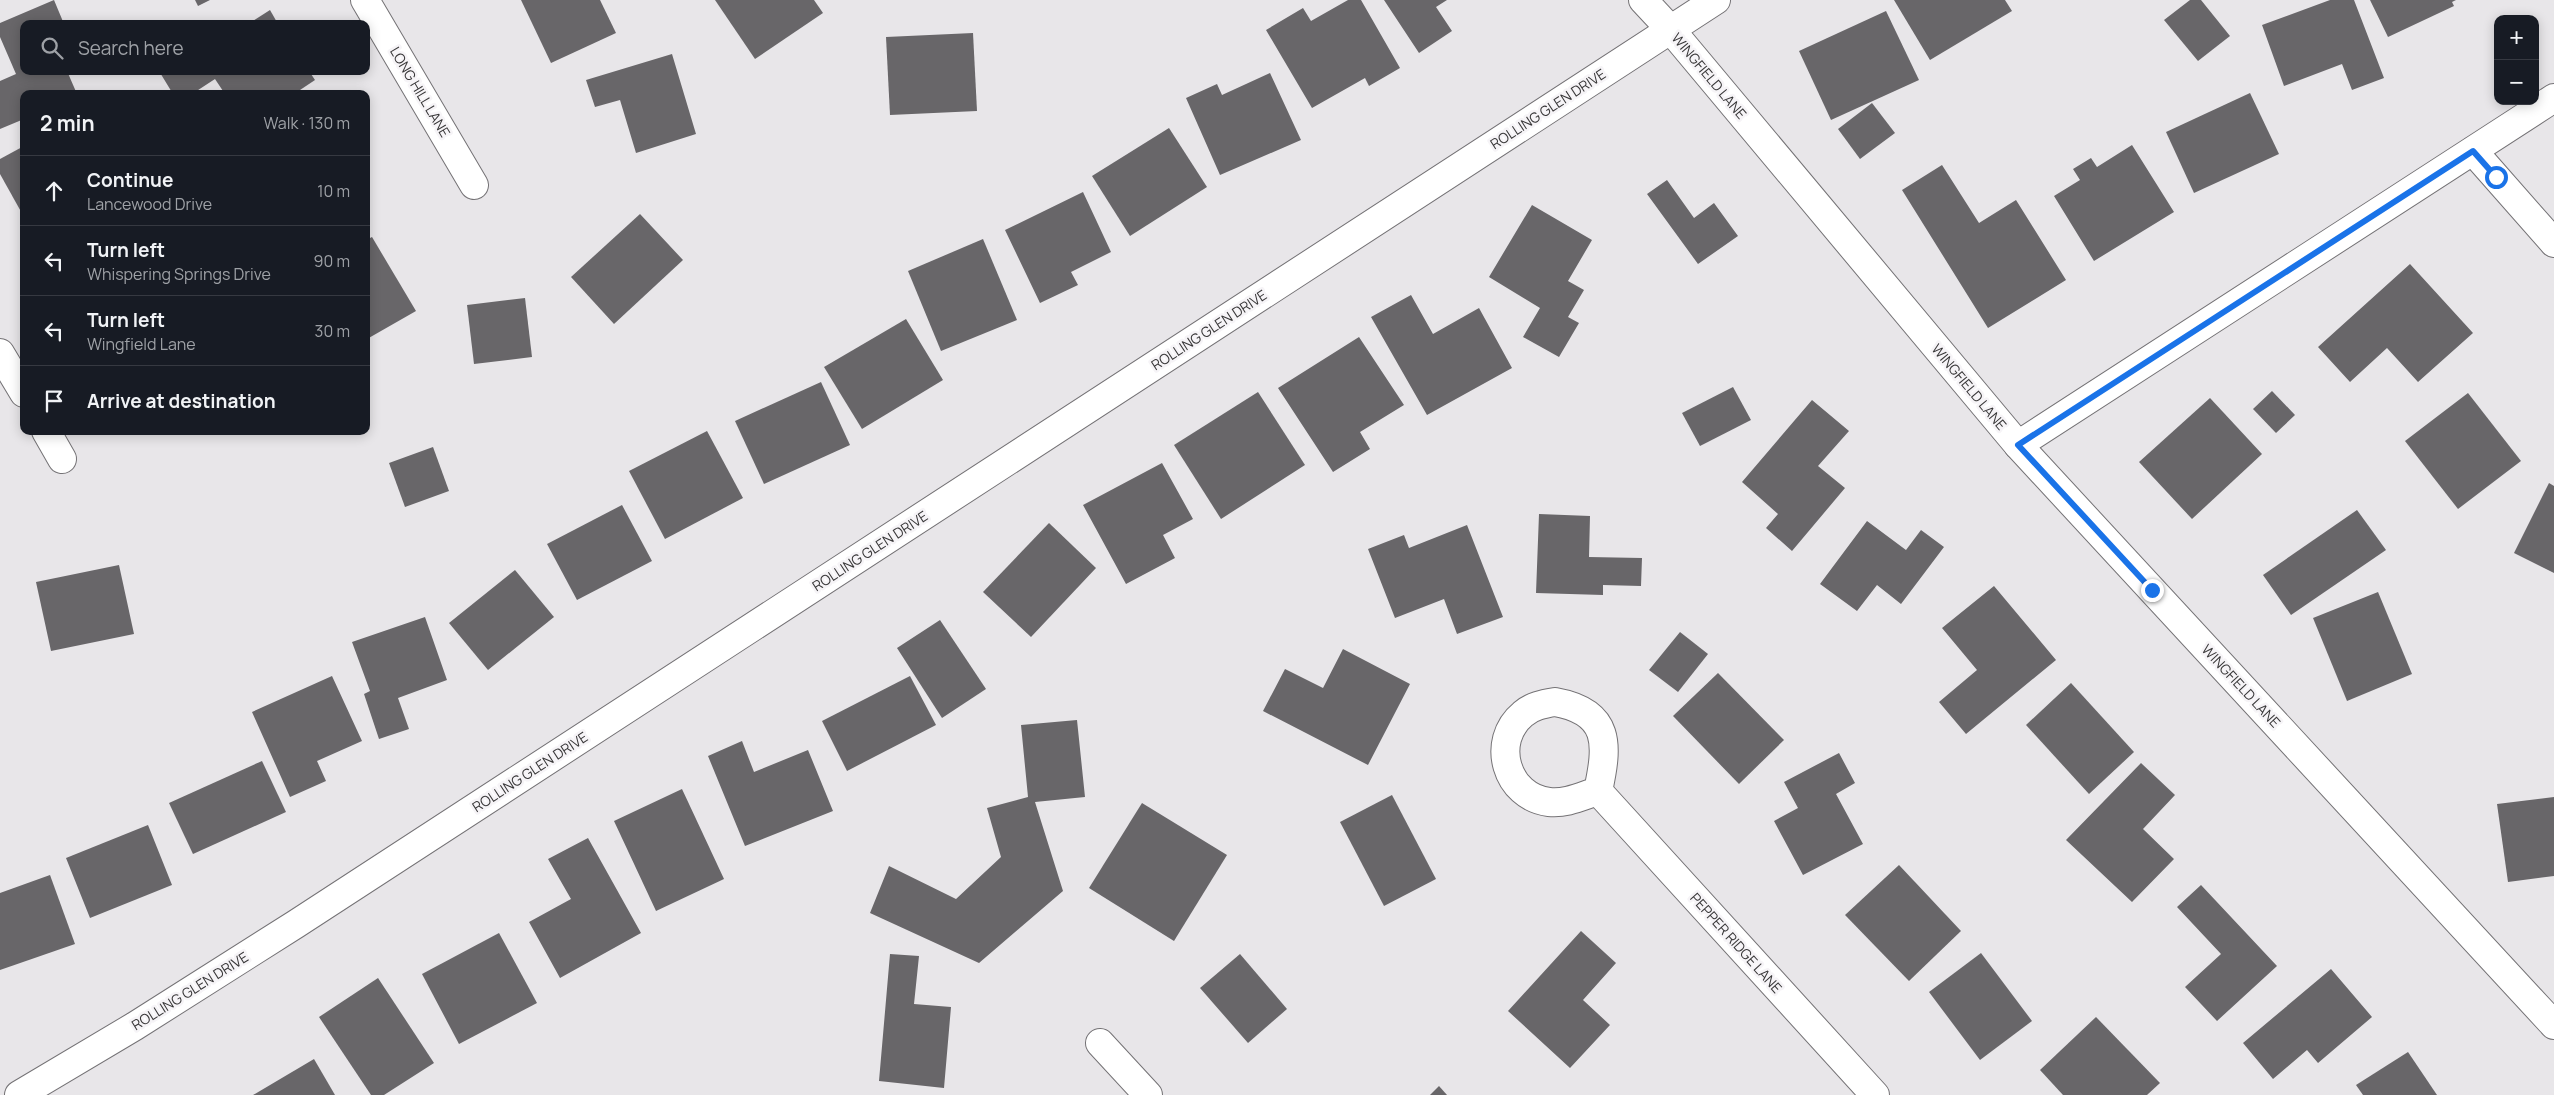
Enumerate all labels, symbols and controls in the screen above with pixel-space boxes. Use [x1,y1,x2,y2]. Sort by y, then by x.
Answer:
map controls [2494,15,2539,105]
button: + [2494,15,2539,60]
search box [20,20,370,75]
street label: WINGFIELD LANE [1668,29,1751,123]
icon: search [38,34,66,62]
text: Search here [78,35,184,61]
street label: LONG HILL LANE [386,43,455,140]
button: − [2494,60,2539,105]
street label: ROLLING GLEN DRIVE [1486,64,1609,153]
text: 2 min [40,109,95,137]
text: Walk · 130 m [264,112,350,134]
route start [2485,166,2508,189]
text: Continue [87,167,173,193]
icon: ahead [40,177,68,205]
text: 10 m [317,180,350,202]
text: Lancewood Drive [87,193,212,215]
text: Turn left [87,237,165,263]
icon: left [40,247,68,275]
text: 90 m [314,250,350,272]
text: Whispering Springs Drive [87,263,271,285]
street label: ROLLING GLEN DRIVE [1147,285,1270,374]
text: Turn left [87,307,165,333]
icon: left [40,317,68,345]
text: 30 m [315,320,350,342]
text: Wingfield Lane [87,333,196,355]
street label: WINGFIELD LANE [1928,340,2011,434]
icon: arrive [40,387,68,415]
text: Arrive at destination [87,388,276,414]
street label: ROLLING GLEN DRIVE [808,506,931,595]
route end [2141,579,2164,602]
street label: WINGFIELD LANE [2198,640,2285,731]
street label: ROLLING GLEN DRIVE [468,727,591,816]
street label: PEPPER RIDGE LANE [1686,888,1786,997]
street label: ROLLING GLEN DRIVE [128,947,252,1034]

